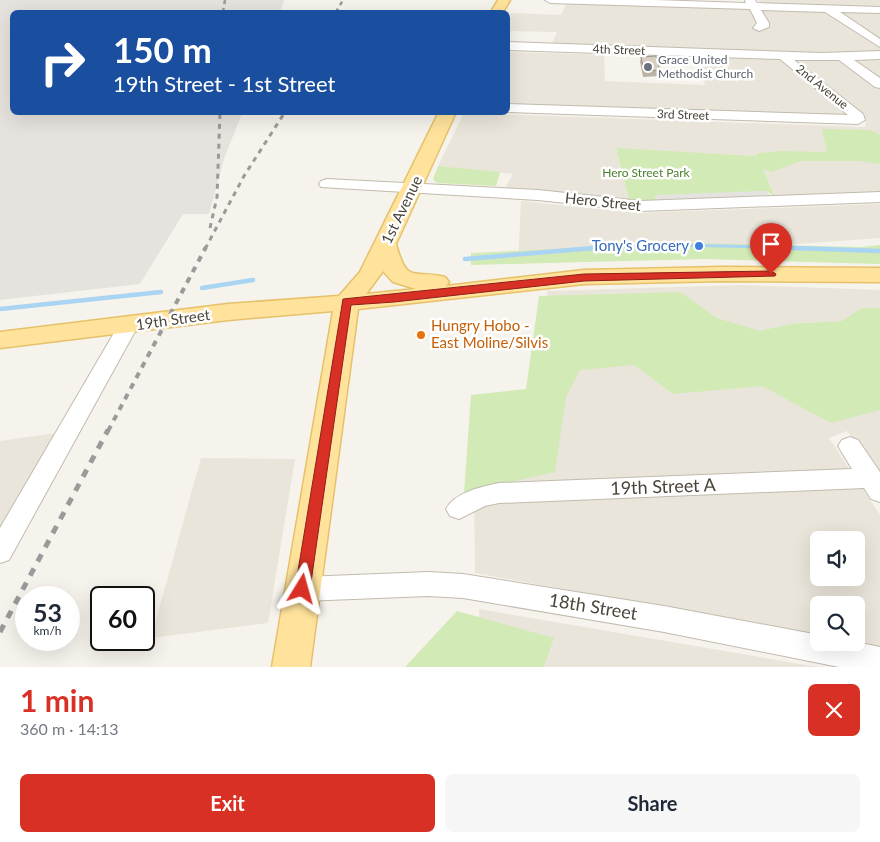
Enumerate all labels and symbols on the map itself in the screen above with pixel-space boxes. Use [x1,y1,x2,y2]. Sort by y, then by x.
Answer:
street label: 4th Street [592,41,646,58]
place label: Grace United Methodist Church [658,52,753,81]
marker: Grace United Methodist Church [642,61,654,73]
street label: 2nd Avenue [793,61,851,112]
street label: 3rd Street [657,106,710,123]
park label: Hero Street Park [602,165,691,180]
street label: 1st Avenue [377,172,425,247]
street label: Hero Street [564,188,643,214]
pin [750,223,792,274]
place label: Tony's Grocery [592,236,689,254]
marker: Tony's Grocery [693,240,705,252]
street label: 19th Street [135,305,212,333]
place label: Hungry Hobo - East Moline/Silvis [431,316,548,351]
marker: Hungry Hobo - East Moline/Silvis [415,329,427,341]
street label: 19th Street A [610,473,717,499]
position arrow [275,562,327,614]
speed limit sign: 60 [90,586,155,651]
street label: 18th Street [547,588,640,624]

